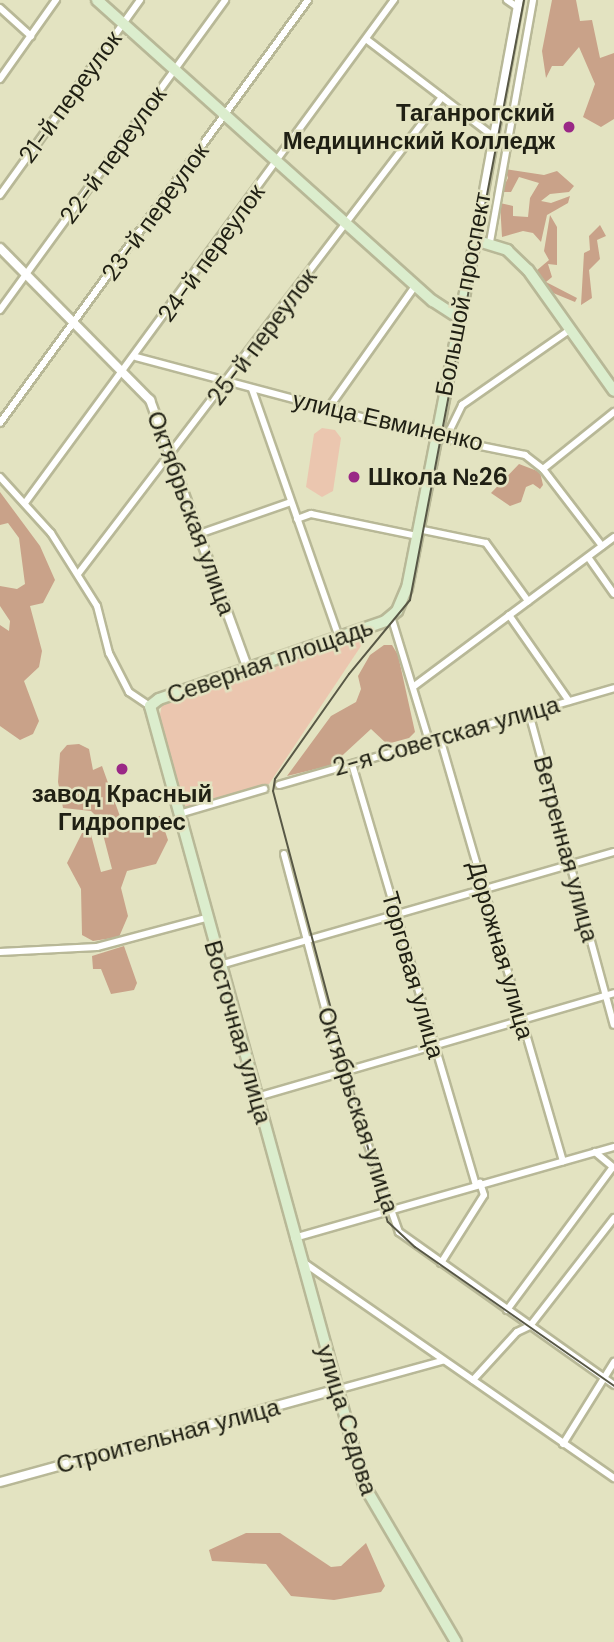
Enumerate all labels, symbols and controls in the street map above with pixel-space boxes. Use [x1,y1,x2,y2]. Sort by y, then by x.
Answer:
street label: 21-й переулок [12,25,128,169]
street label: 22-й переулок [54,81,172,229]
place label: Таганрогский Медицинский Колледж [283,99,555,155]
marker: Таганрогский Медицинский Колледж [561,119,577,135]
street label: 23-й переулок [95,138,215,286]
street label: 24-й переулок [151,179,271,327]
street label: Большой проспект [429,190,497,398]
street label: 25-й переулок [201,263,323,411]
street label: улица Евминенко [290,385,486,457]
street label: Октябрьская улица [141,407,241,619]
place label: Школа №26 [368,463,508,491]
marker: Школа №26 [346,469,362,485]
street label: Северная площадь [163,612,377,710]
street label: 2-я Советская улица [329,690,563,782]
street label: Ветренная улица [527,753,605,945]
marker: завод Красный Гидропрес [114,761,130,777]
place label: завод Красный Гидропрес [32,780,212,836]
street label: Дорожная улица [462,857,540,1043]
street label: Торговая улица [375,888,451,1062]
street label: Восточная улица [198,937,278,1127]
street label: Октябрьская улица [311,1003,405,1217]
street label: улица Седова [310,1341,384,1499]
street label: Строительная улица [53,1392,283,1480]

